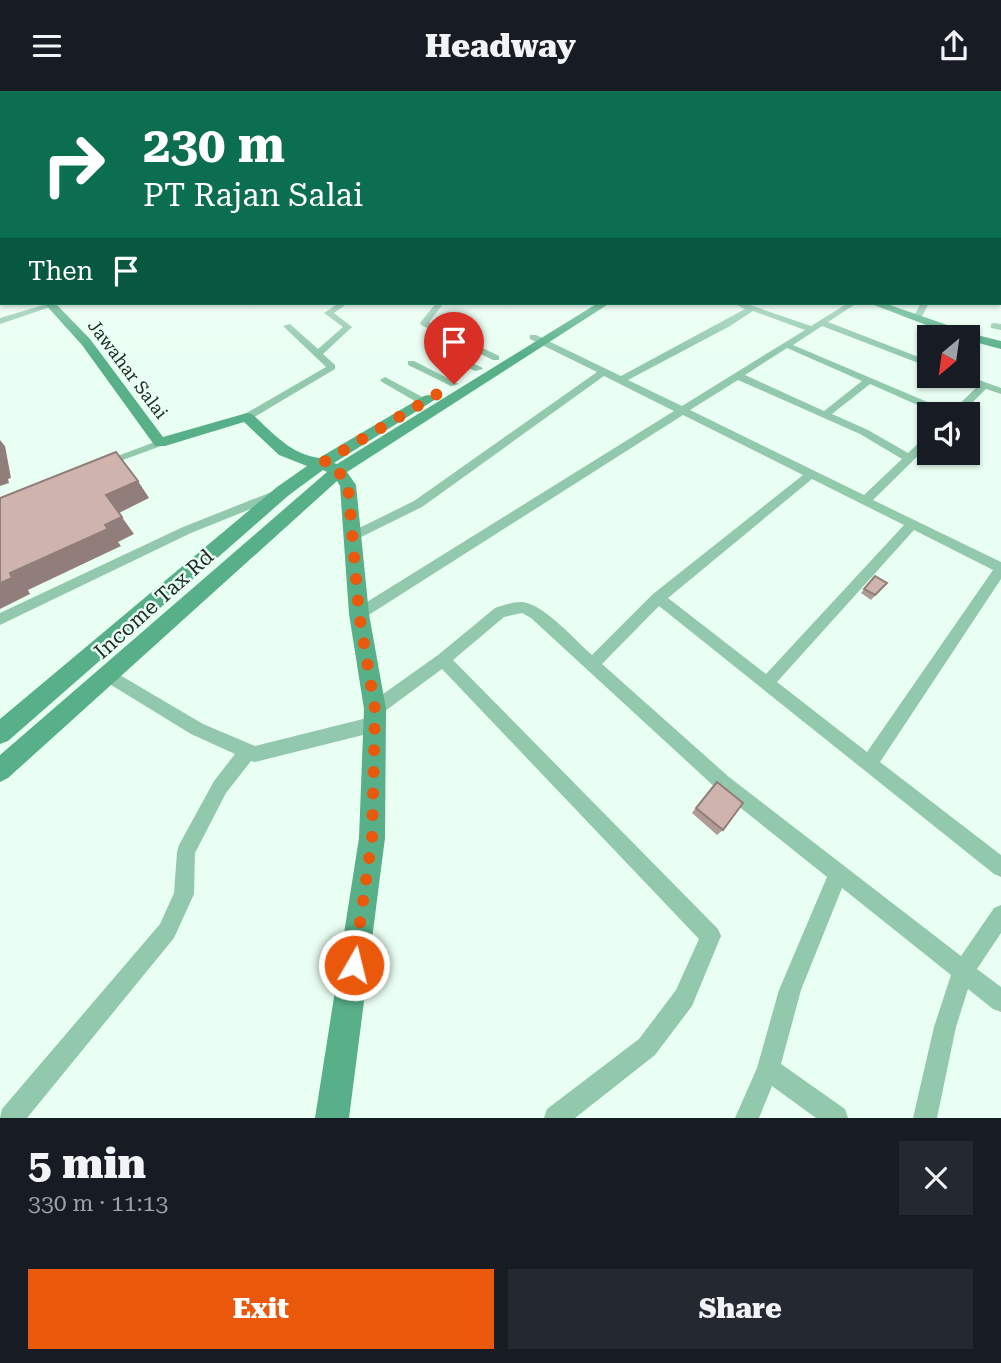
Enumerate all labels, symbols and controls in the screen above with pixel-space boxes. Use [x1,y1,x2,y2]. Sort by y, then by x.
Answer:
icon: menu [28,27,66,65]
text: Headway [425,27,576,65]
icon: share [935,27,973,65]
text: 230 m [143,117,285,174]
icon: right [28,119,119,210]
text: PT Rajan Salai [143,176,363,214]
icon: arrive [107,252,145,290]
text: Then [28,256,93,286]
pin [424,312,484,384]
street label: Jawahar Salai [84,315,172,423]
icon: arrive [435,323,473,361]
north arrow [917,325,980,389]
map controls [917,325,980,465]
button: sound [917,402,980,465]
street label: Income Tax Rd [90,544,219,664]
position arrow [317,928,391,1002]
text: 5 min [28,1139,146,1188]
button: close [899,1141,973,1215]
text: 330 m · 11:13 [28,1190,168,1217]
button: Exit [28,1269,494,1349]
button: Share [508,1269,973,1349]

